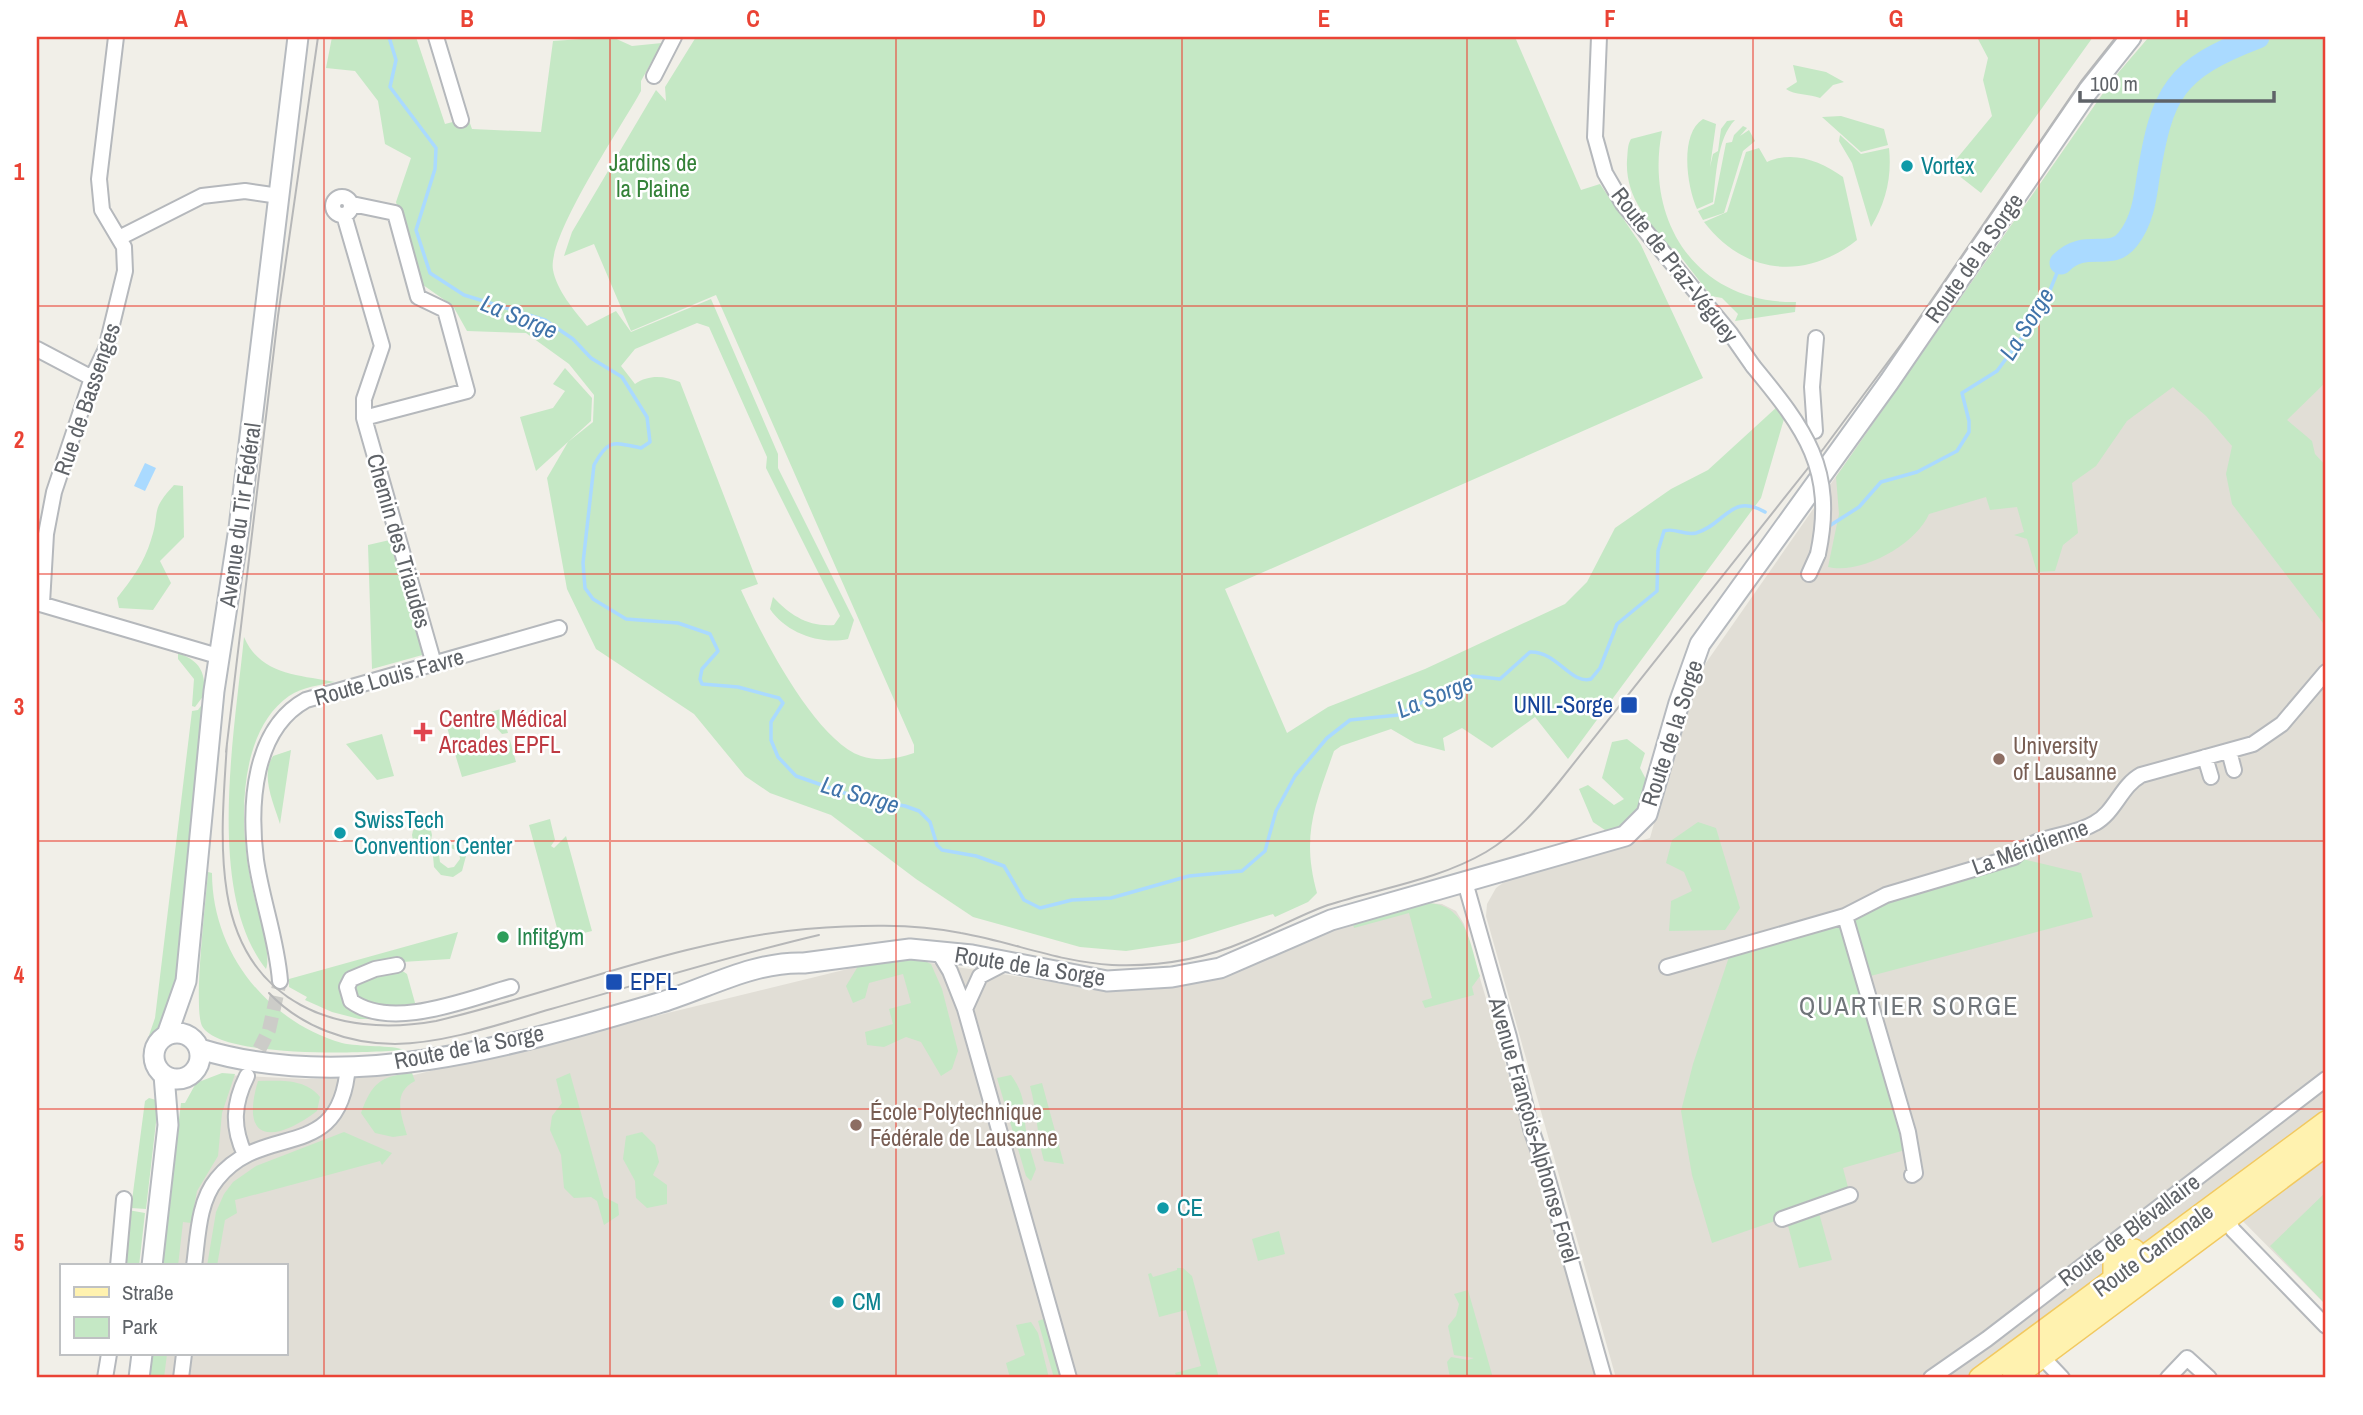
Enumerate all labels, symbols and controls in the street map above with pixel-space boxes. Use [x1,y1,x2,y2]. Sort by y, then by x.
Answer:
text: A [174,3,188,34]
text: B [460,3,474,34]
text: C [746,3,760,34]
text: D [1032,3,1046,34]
text: E [1318,3,1330,34]
text: F [1604,3,1616,34]
text: G [1889,3,1903,34]
text: H [2175,3,2189,34]
scale bar [2080,60,2274,104]
text: 100 m [2090,69,2138,98]
park label: Jardins de la Plaine [609,147,697,204]
place label: Vortex [1921,150,1975,181]
text: 1 [14,156,25,187]
marker: Vortex [1899,158,1915,174]
street label: Route de Praz-Véguey [1605,180,1746,349]
street label: Route de la Sorge [1917,187,2030,329]
water label: La Sorge [1991,281,2061,366]
water label: La Sorge [476,286,562,346]
street label: Rue de Bassenges [46,318,127,479]
street label: Avenue du Tir Fédéral [211,421,268,610]
text: 2 [14,424,24,455]
street label: Chemin des Triaudes [360,450,439,632]
street label: Route Louis Favre [310,640,467,713]
street label: Route de la Sorge [1633,656,1710,810]
water label: La Sorge [1392,665,1478,725]
place label: UNIL-Sorge [1513,689,1613,720]
text: 3 [14,691,24,722]
marker: UNIL-Sorge [1619,695,1639,715]
place label: Centre Médical Arcades EPFL [438,703,567,760]
marker: Centre Médical Arcades EPFL [413,722,433,742]
place label: University of Lausanne [2013,730,2117,787]
marker: University of Lausanne [1991,751,2007,767]
water label: La Sorge [817,768,903,820]
place label: SwissTech Convention Center [354,804,513,861]
street label: La Méridienne [1967,811,2092,882]
marker: SwissTech Convention Center [332,825,348,841]
place label: Infitgym [517,921,584,952]
marker: Infitgym [495,929,511,945]
street label: Route de la Sorge [953,938,1108,993]
text: 4 [14,959,25,990]
place label: EPFL [630,966,678,997]
marker: EPFL [604,972,624,992]
district label: QUARTIER SORGE [1799,988,2019,1023]
street label: Avenue François-Alphonse Forel [1481,993,1587,1266]
street label: Route de la Sorge [391,1017,546,1076]
place label: École Polytechnique Fédérale de Lausanne [870,1096,1058,1153]
marker: École Polytechnique Fédérale de Lausanne [848,1117,864,1133]
street label: Route de Blévallaire [2052,1166,2206,1293]
place label: CE [1177,1192,1203,1223]
street label: Route Cantonale [2086,1195,2219,1304]
marker: CE [1155,1200,1171,1216]
text: 5 [14,1227,24,1258]
legend [60,1264,287,1356]
text: Straße [122,1278,174,1307]
place label: CM [852,1286,881,1317]
marker: CM [830,1294,846,1310]
text: Park [122,1312,158,1341]

